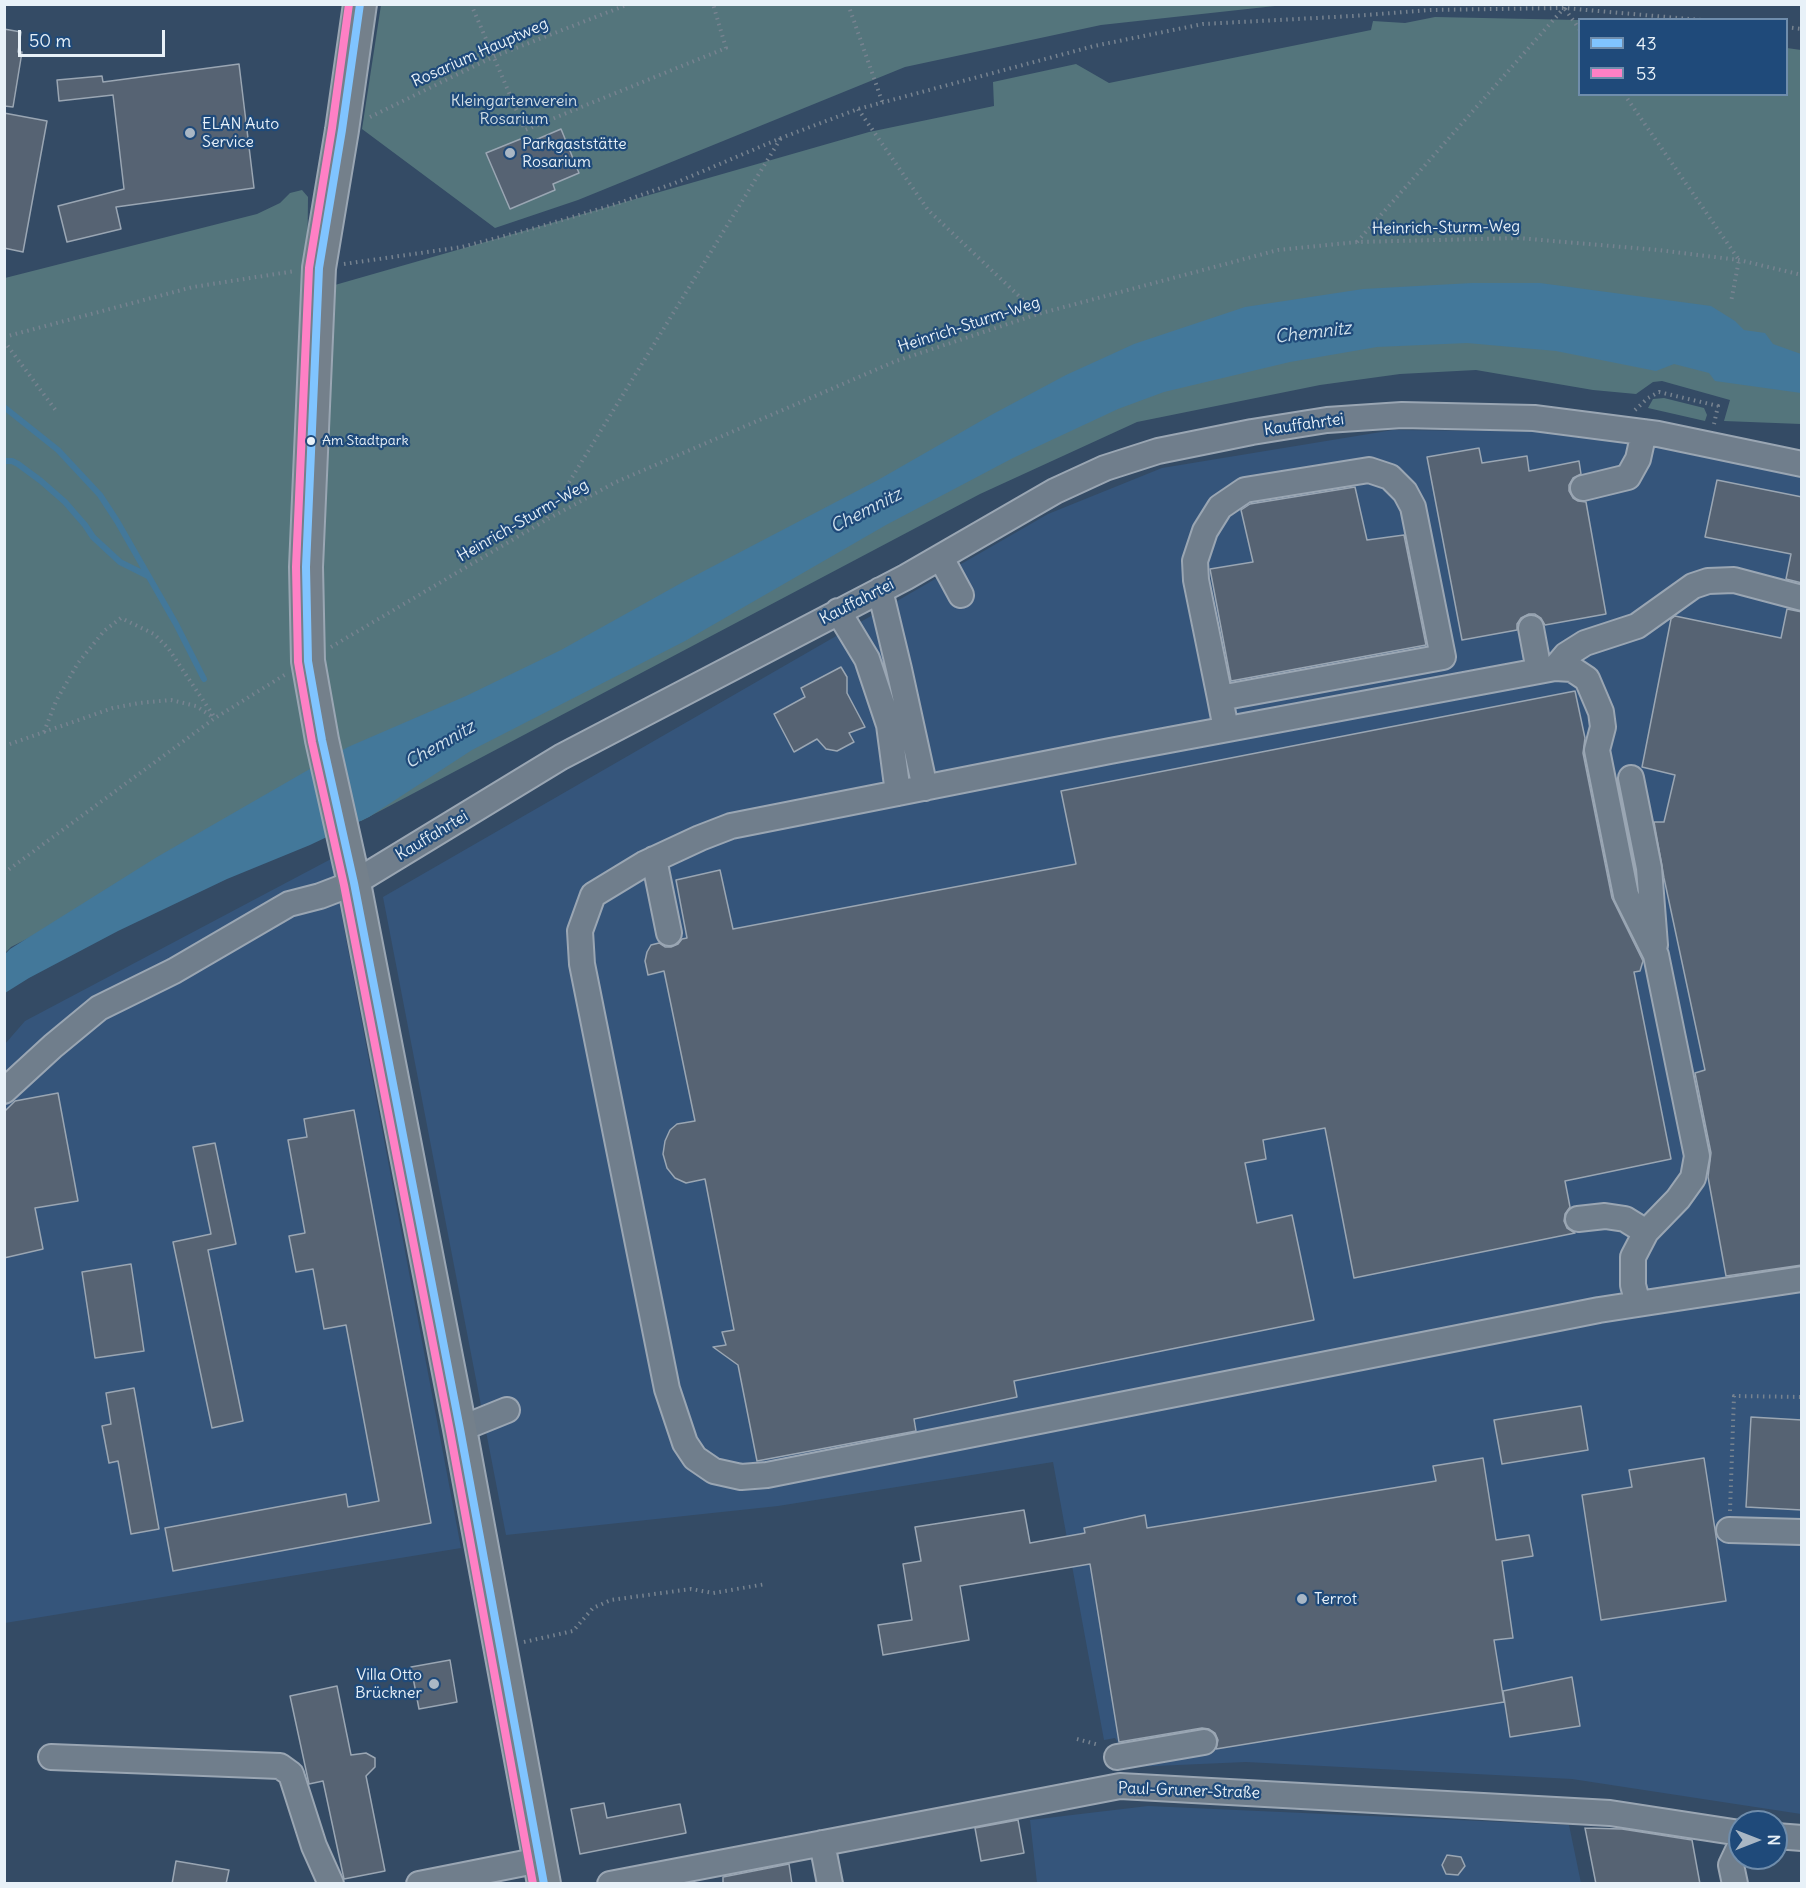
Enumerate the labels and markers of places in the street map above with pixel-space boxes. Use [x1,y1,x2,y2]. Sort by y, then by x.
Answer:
place label: ELAN Auto Service [202,114,279,152]
marker: ELAN Auto Service [183,126,197,140]
place label: Parkgaststätte Rosarium [522,134,627,172]
marker: Parkgaststätte Rosarium [503,146,517,160]
place label: Am Stadtpark [322,433,409,449]
marker: Am Stadtpark [305,435,317,447]
place label: Terrot [1314,1589,1357,1609]
marker: Terrot [1295,1592,1309,1606]
place label: Villa Otto Brückner [355,1665,422,1703]
marker: Villa Otto Brückner [427,1677,441,1691]

